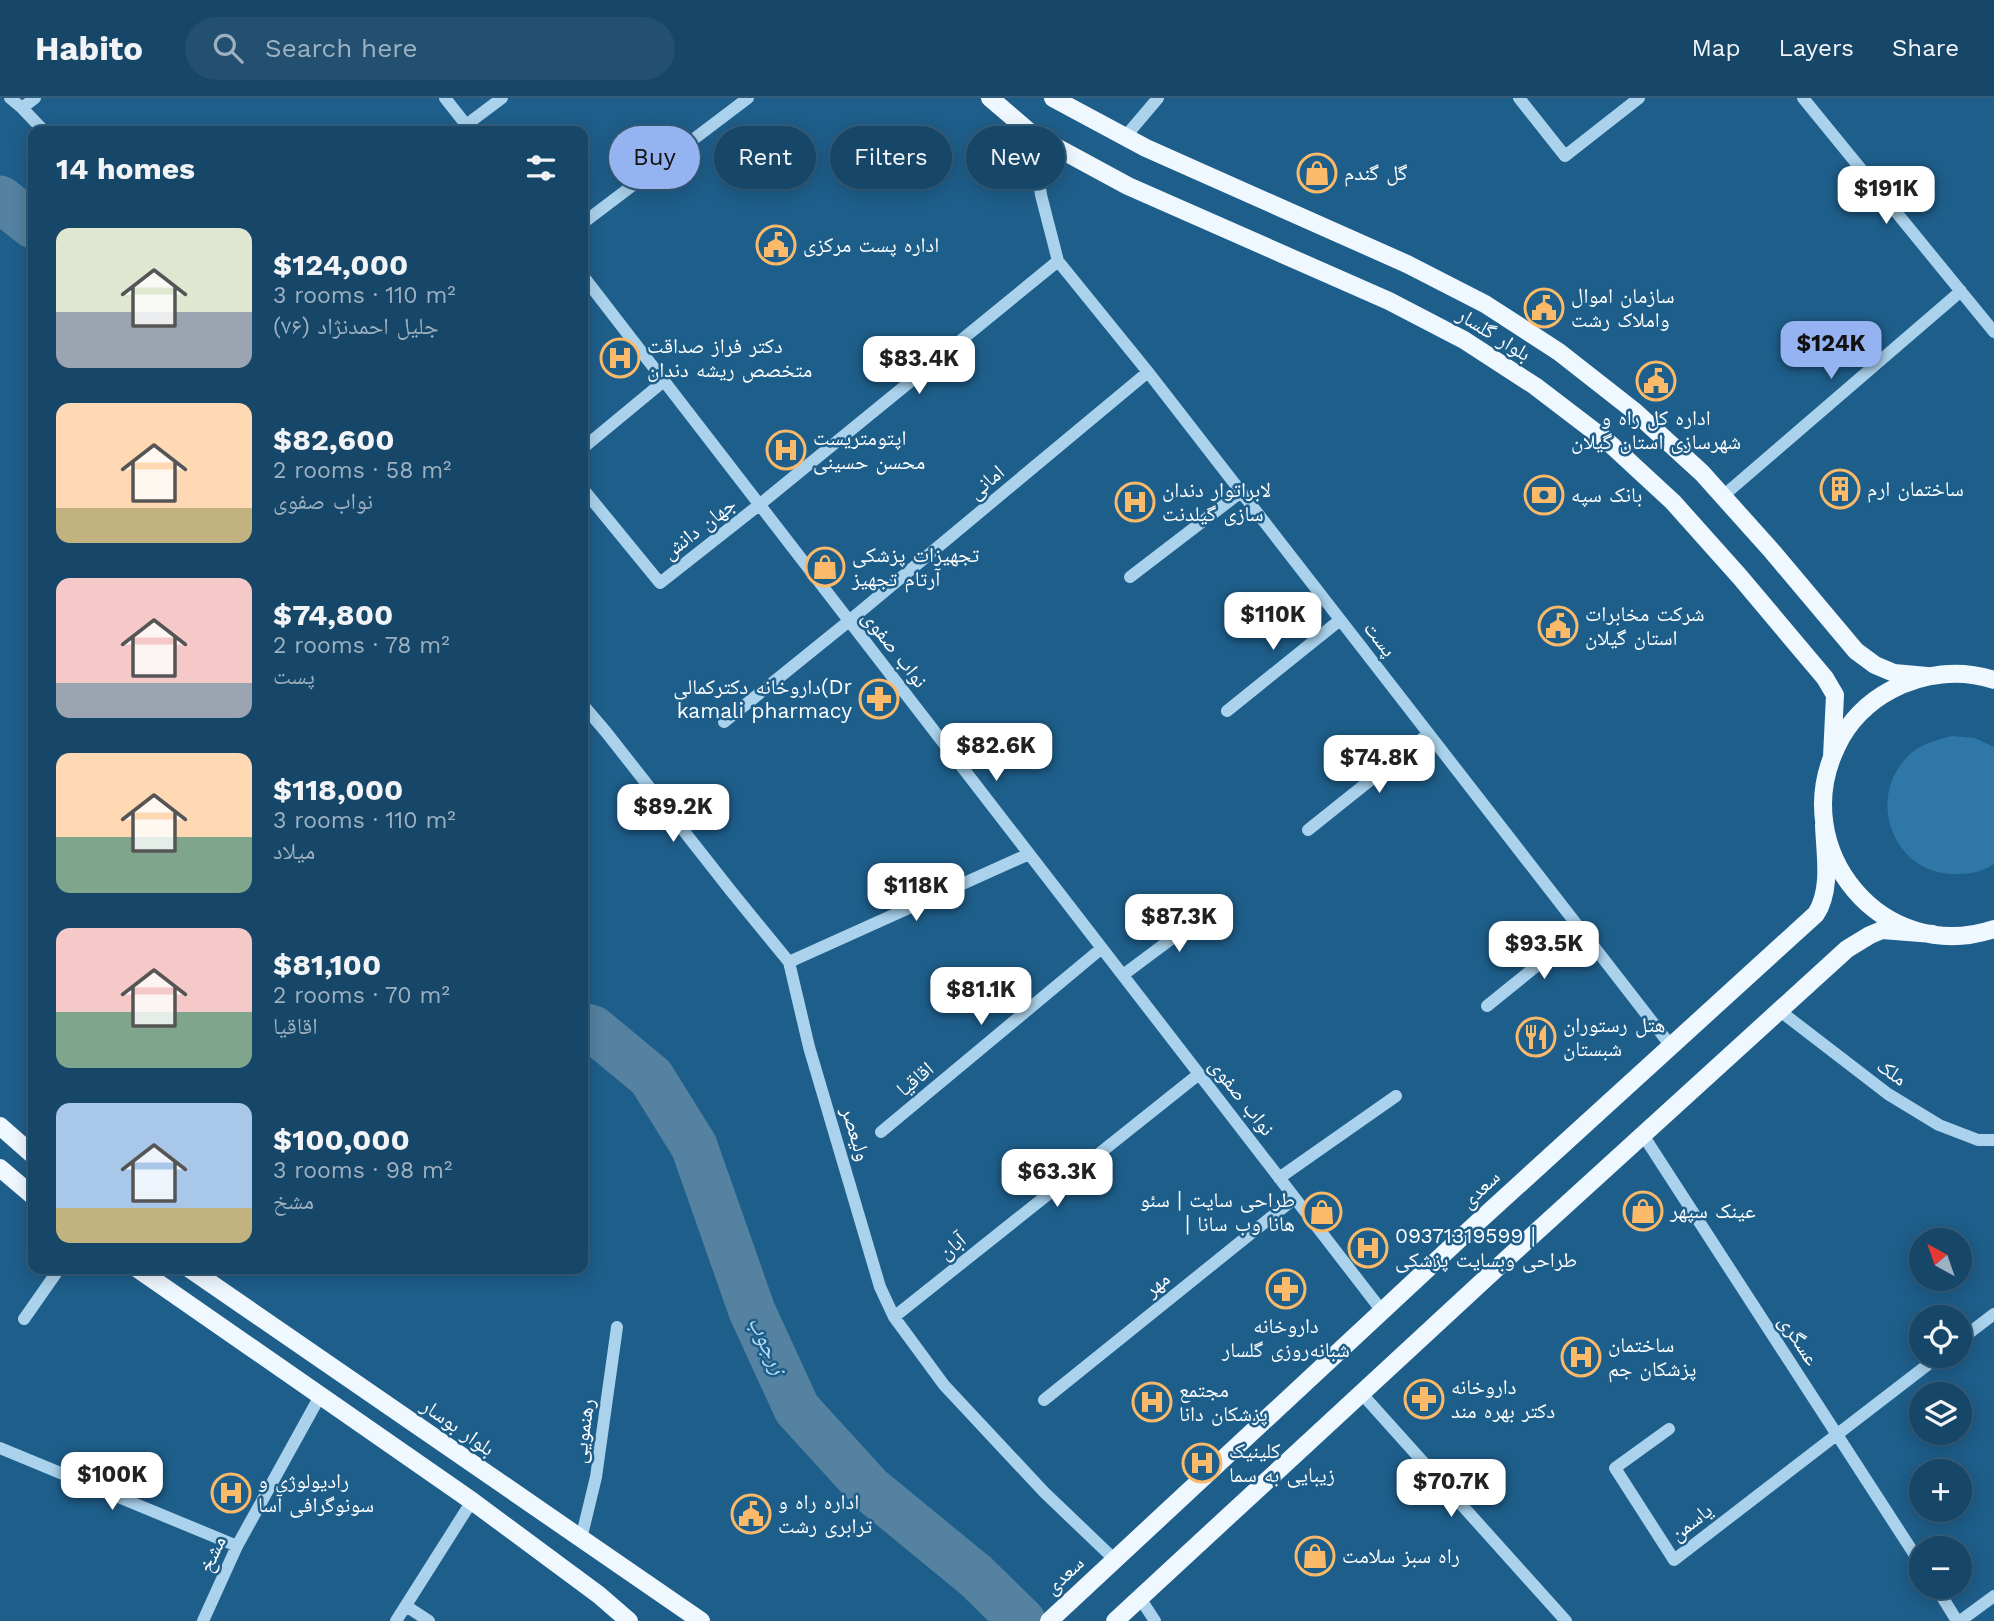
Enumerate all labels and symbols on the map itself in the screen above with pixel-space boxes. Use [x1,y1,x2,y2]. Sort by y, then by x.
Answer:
shop icon: گل گندم [1296,152,1338,194]
place label: گل گندم [1344,160,1408,187]
pin: $191K [1837,166,1935,226]
public building icon: اداره پست مرکزی [755,224,797,266]
place label: اداره پست مرکزی [803,232,939,257]
place label: سازمان اموال واملاک رشت [1571,283,1675,332]
public building icon: سازمان اموال واملاک رشت [1523,287,1565,329]
street label: بلوار گلسار [1452,301,1536,366]
pin: $124K [1782,322,1880,381]
place label: دکتر فراز صداقت متخصص ریشه دندان [647,333,812,383]
pin: $83.4K [862,336,976,396]
hospital icon: دکتر فراز صداقت متخصص ریشه دندان [599,337,641,379]
public building icon: اداره کل راه و شهرسازی استان گیلان [1635,360,1677,402]
place label: اداره کل راه و شهرسازی استان گیلان [1571,405,1741,454]
place label: اپتومتریست محسن حسینی [813,425,925,475]
hospital icon: اپتومتریست محسن حسینی [765,429,807,471]
street label: امانی [962,459,1010,505]
building icon: ساختمان ارم [1819,468,1861,510]
bank icon: بانک سپه [1523,474,1565,516]
place label: ساختمان ارم [1867,476,1964,503]
place label: لابراتوار دندان سازی گیلدنت [1162,477,1271,526]
hospital icon: لابراتوار دندان سازی گیلدنت [1114,481,1156,523]
place label: بانک سپه [1571,482,1642,507]
street label: جهان دانش [657,491,741,565]
place label: تجهیزات پزشکی آرتام تجهیز [851,542,979,593]
shop icon: تجهیزات پزشکی آرتام تجهیز [804,546,846,588]
pin: $110K [1224,592,1322,652]
place label: شرکت مخابرات استان گیلان [1585,601,1705,650]
street label: نواب صفوی [857,605,933,692]
public building icon: شرکت مخابرات استان گیلان [1537,605,1579,647]
street label: پست [1359,616,1402,662]
place label: داروخانه دکترکمالی(Dr kamali pharmacy [673,674,852,723]
pharmacy icon: داروخانه دکترکمالی(Dr kamali pharmacy [858,678,900,720]
pin: $82.6K [939,724,1053,783]
pin: $74.8K [1322,736,1436,795]
pin: $89.2K [616,784,730,844]
pin: $118K [867,864,965,923]
pin: $87.3K [1122,894,1236,954]
pin: $93.5K [1487,922,1601,981]
pin: $81.1K [924,968,1038,1027]
place label: هتل رستوران شبستان [1563,1012,1666,1061]
restaurant icon: هتل رستوران شبستان [1515,1016,1557,1058]
street label: ملک [1872,1052,1912,1091]
street label: نواب صفوی [1204,1053,1280,1140]
street label: اقاقیا [891,1056,938,1101]
street label: ولیعصر [836,1103,877,1164]
pin: $63.3K [1000,1150,1114,1209]
street label: سعدی [1455,1164,1505,1213]
place label: طراحی سایت | سئو | هانا وب سانا [1140,1187,1295,1236]
shop icon: عینک سپهر [1622,1190,1664,1232]
shop icon: طراحی سایت | سئو | هانا وب سانا [1301,1191,1343,1233]
place label: عینک سپهر [1669,1198,1756,1223]
place label: 09371319599 | طراحی وبسایت پزشکی [1395,1223,1577,1273]
street label: آبان [933,1227,971,1264]
hospital icon: 09371319599 | طراحی وبسایت پزشکی [1347,1227,1389,1269]
north arrow [1909,1228,1972,1292]
street label: مهر [1138,1266,1175,1302]
pharmacy icon: داروخانه شبانه‌روزی گلسار [1265,1268,1307,1310]
street label: عسگری [1774,1310,1825,1370]
water label: زرجوب [742,1312,794,1380]
place label: داروخانه شبانه‌روزی گلسار [1221,1313,1350,1362]
place label: ساختمان پزشکان جم [1608,1332,1696,1383]
hospital icon: ساختمان پزشکان جم [1560,1336,1602,1378]
place label: داروخانه دکتر بهره مند [1451,1374,1555,1423]
place label: مجتمع پزشکان دانا [1179,1377,1268,1426]
pharmacy icon: داروخانه دکتر بهره مند [1403,1378,1445,1420]
hospital icon: مجتمع پزشکان دانا [1131,1381,1173,1423]
street label: بلوار بوسار [416,1392,500,1461]
street label: رهنمویی [566,1397,600,1465]
place label: کلینیک زیبایی به سما [1229,1438,1335,1488]
hospital icon: کلینیک زیبایی به سما [1181,1442,1223,1484]
pin: $100K [63,1452,161,1512]
pin: $70.7K [1394,1460,1508,1519]
place label: رادیولوژی و سونوگرافی آسا [258,1468,374,1518]
hospital icon: رادیولوژی و سونوگرافی آسا [210,1472,252,1514]
place label: اداره راه و ترابری رشت [778,1489,872,1538]
public building icon: اداره راه و ترابری رشت [730,1493,772,1535]
street label: یاسمن [1664,1497,1718,1547]
street label: مشخ [192,1532,232,1576]
shop icon: راه سبز سلامت [1294,1535,1336,1577]
place label: راه سبز سلامت [1342,1543,1460,1568]
street label: سعدی [1039,1550,1089,1599]

